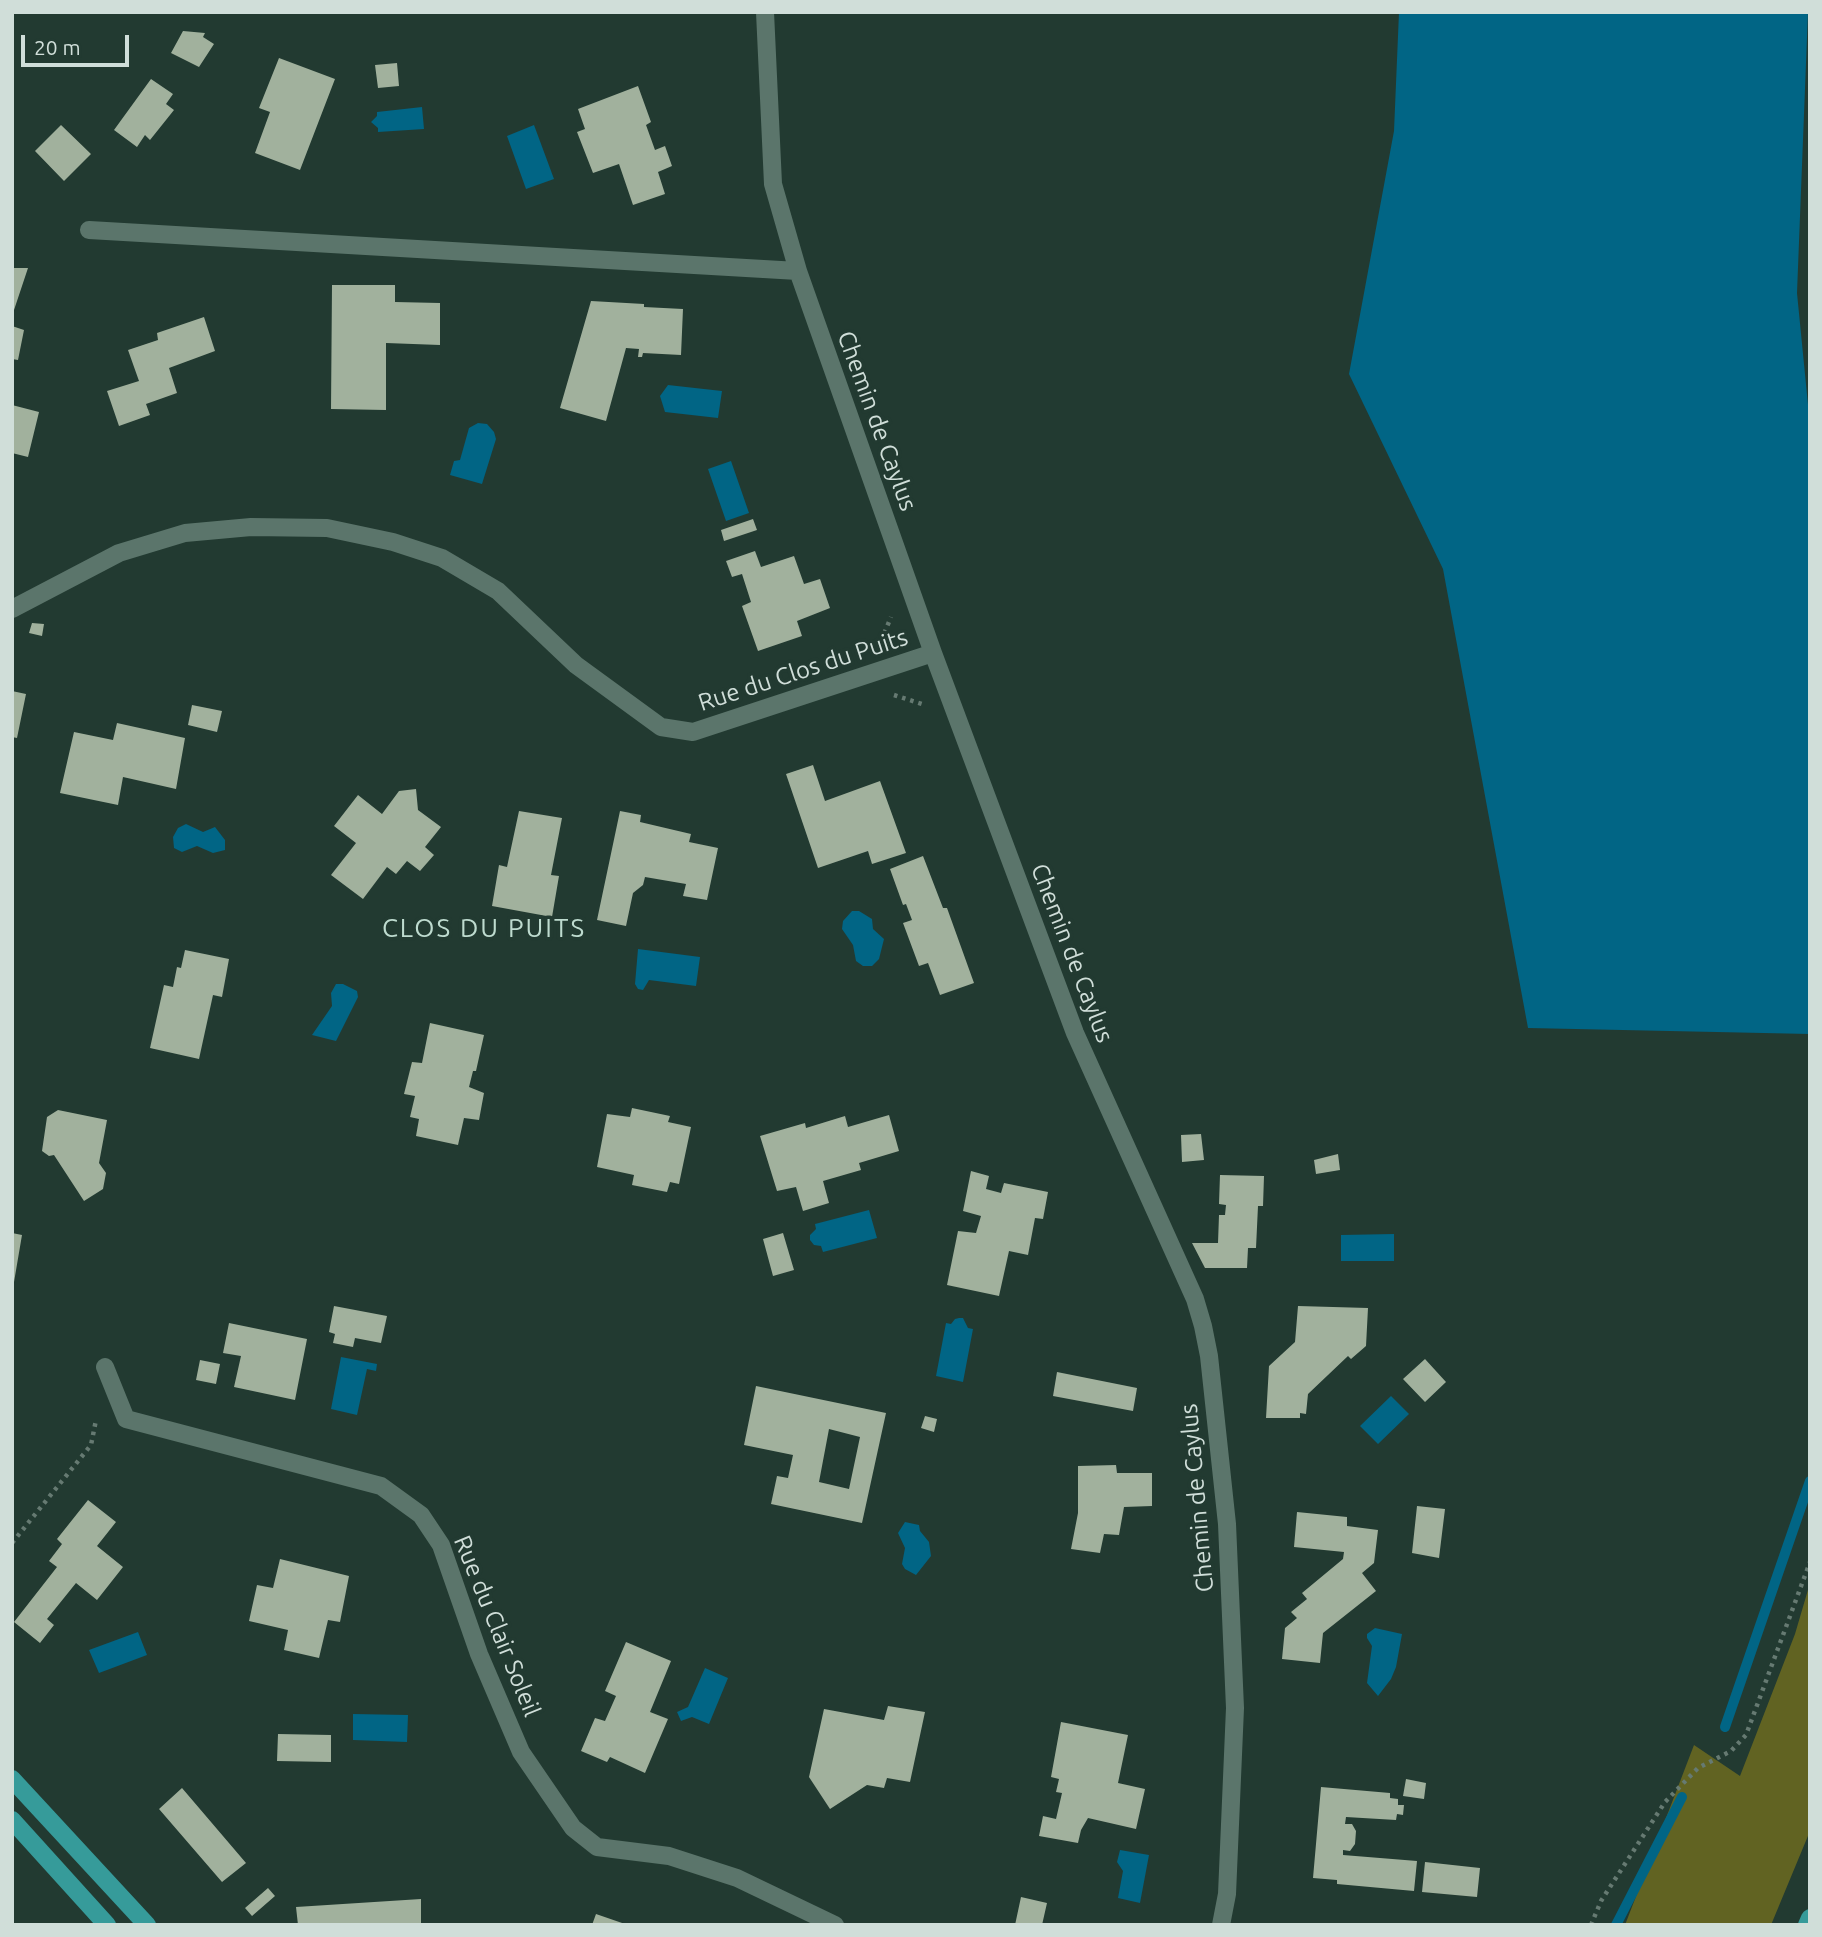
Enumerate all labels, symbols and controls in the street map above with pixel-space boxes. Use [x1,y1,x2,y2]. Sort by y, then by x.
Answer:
scale bar [24,21,133,65]
text: 20 m [34,35,81,59]
street label: Chemin de Caylus [831,327,923,515]
street label: Rue du Clos du Puits [695,623,911,717]
street label: Chemin de Caylus [1025,860,1119,1046]
district label: CLOS DU PUITS [384,912,584,944]
street label: Chemin de Caylus [1174,1402,1220,1594]
street label: Rue du Clair Soleil [448,1531,546,1721]

